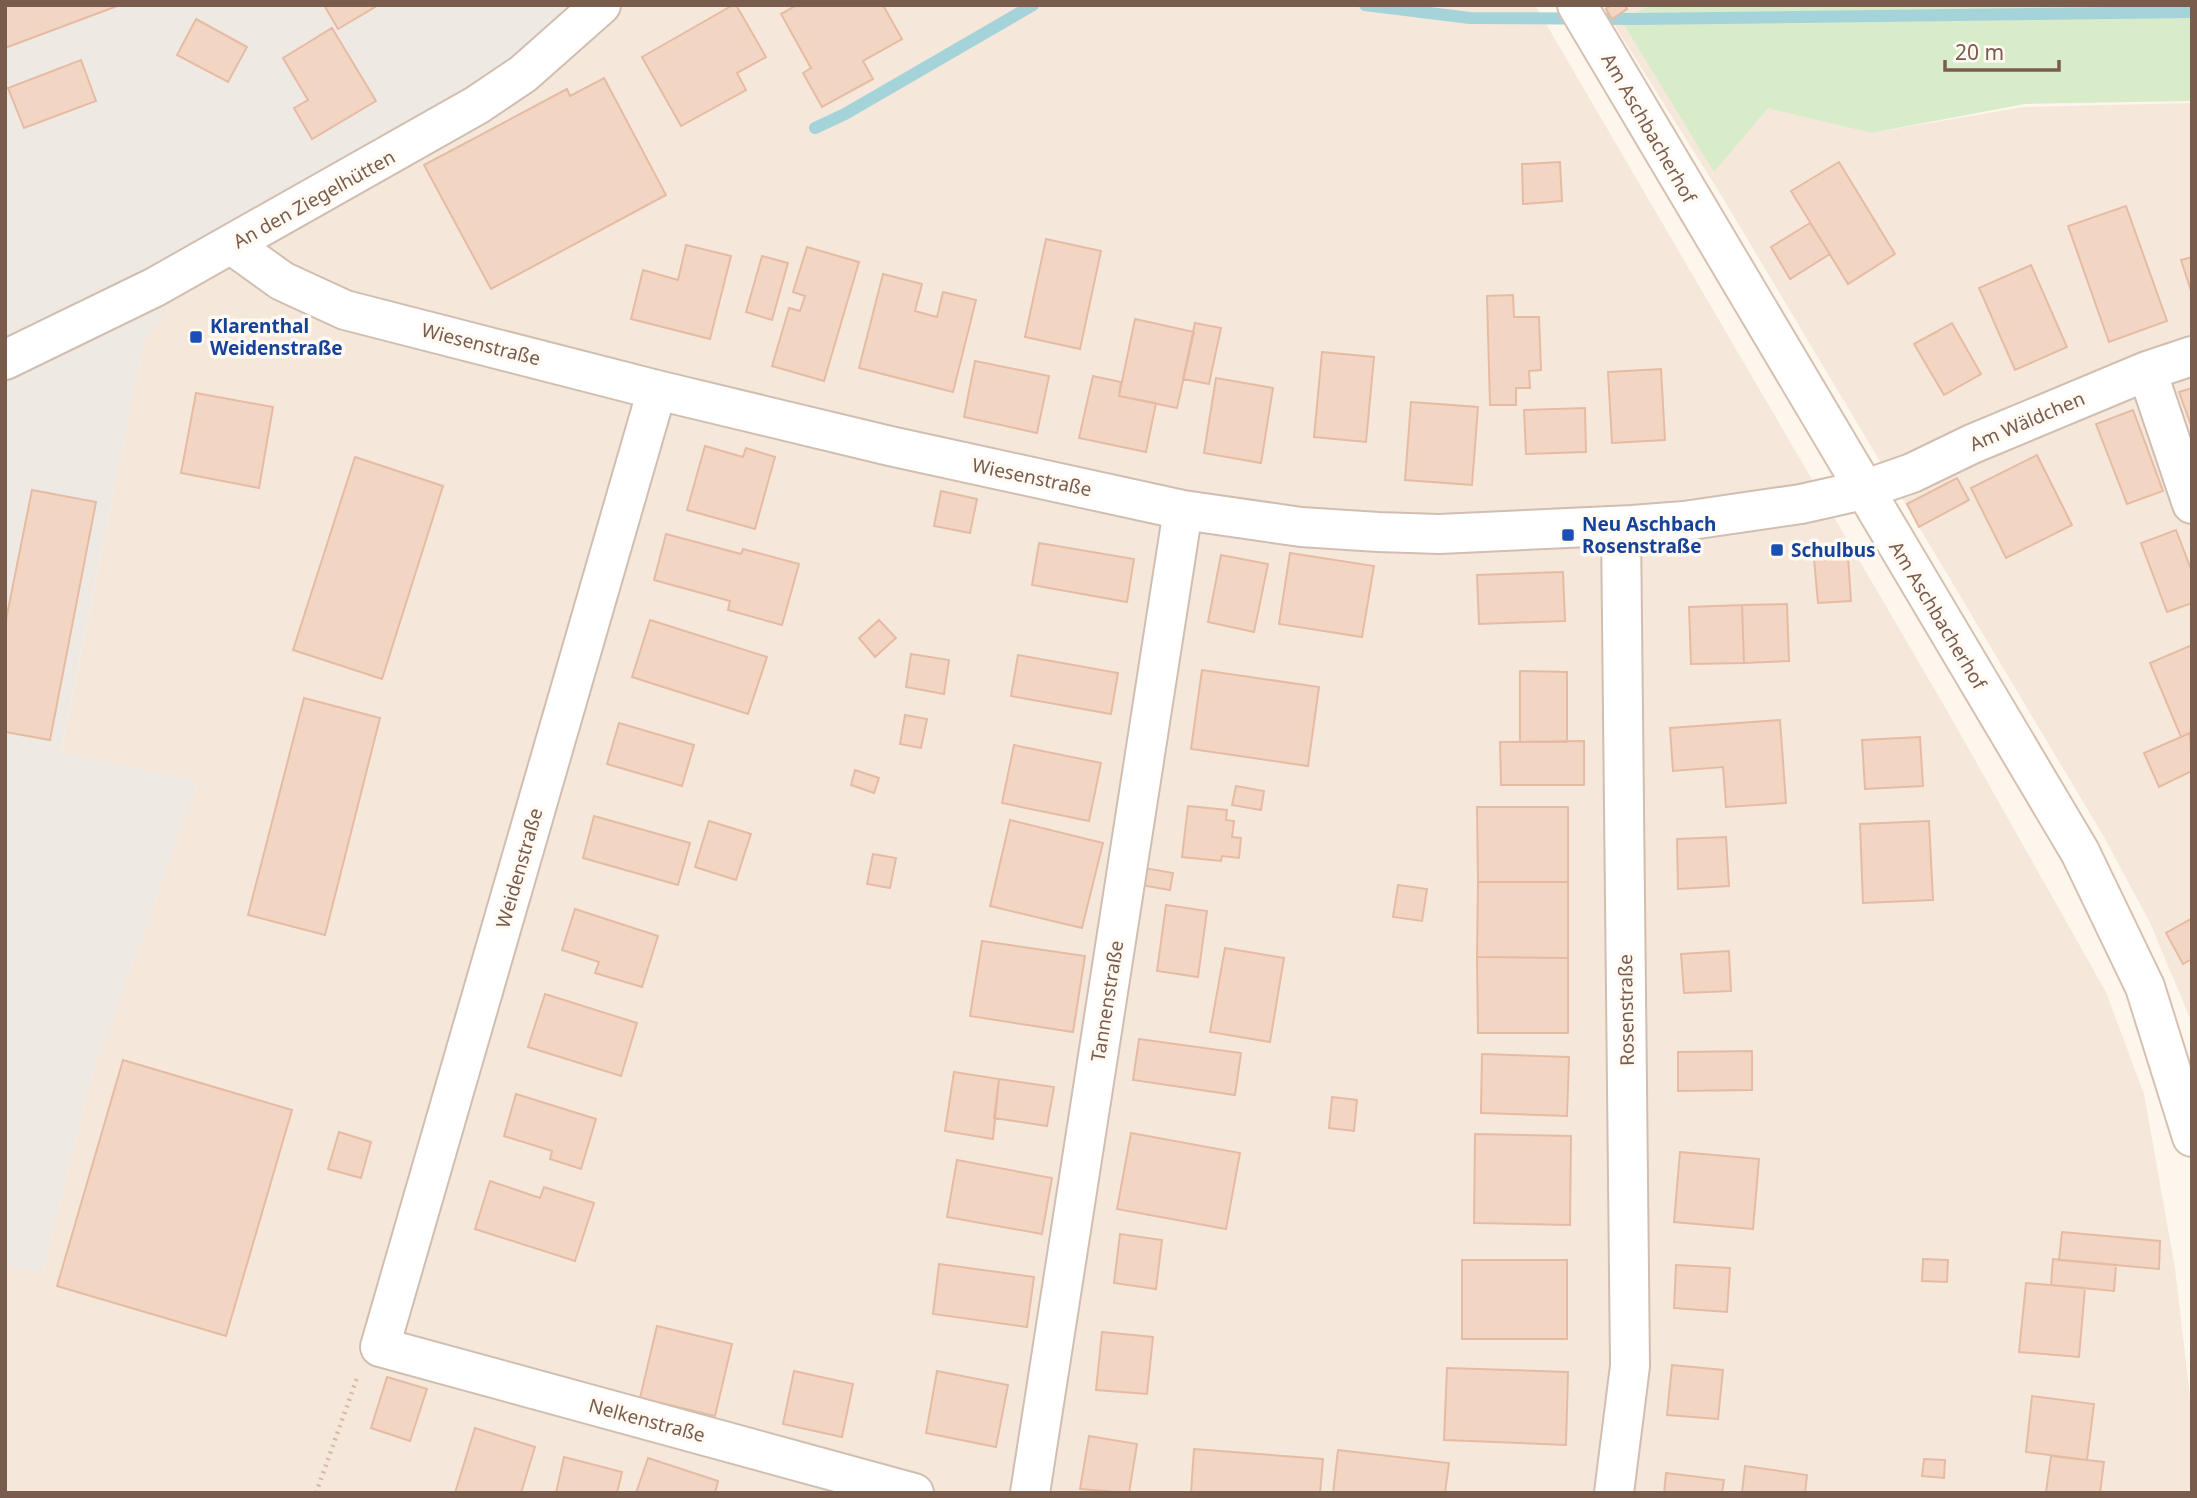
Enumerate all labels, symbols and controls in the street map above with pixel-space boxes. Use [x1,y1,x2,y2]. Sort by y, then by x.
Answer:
scale bar [1945,28,2059,72]
text: 20 m [1955,38,2004,66]
street label: Am Aschbacherhof [1596,49,1703,209]
street label: An den Ziegelhütten [228,144,400,254]
place label: Klarenthal Weidenstraße [210,313,343,361]
street label: Wiesenstraße [419,317,543,371]
marker: Klarenthal Weidenstraße [188,329,204,345]
street label: Am Wäldchen [1965,385,2089,457]
street label: Wiesenstraße [970,452,1094,502]
place label: Neu Aschbach Rosenstraße [1582,511,1716,559]
marker: Neu Aschbach Rosenstraße [1560,527,1576,543]
street label: Am Aschbacherhof [1883,536,1993,695]
place label: Schulbus [1791,537,1876,563]
marker: Schulbus [1769,542,1785,558]
street label: Weidenstraße [489,805,549,931]
street label: Tannenstraße [1085,939,1129,1063]
street label: Rosenstraße [1612,954,1640,1066]
street label: Nelkenstraße [586,1392,708,1448]

